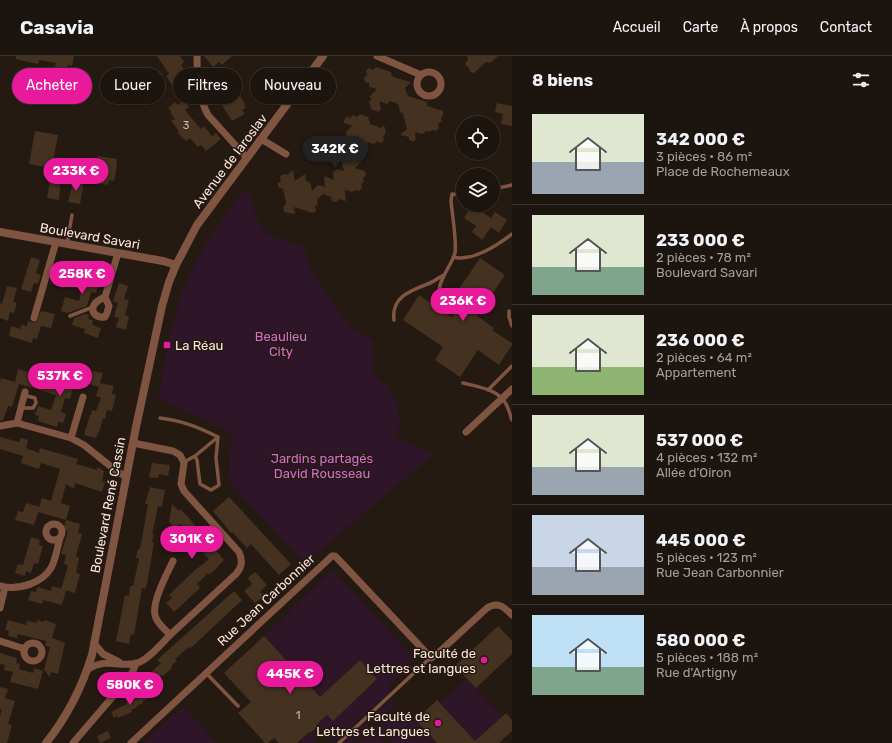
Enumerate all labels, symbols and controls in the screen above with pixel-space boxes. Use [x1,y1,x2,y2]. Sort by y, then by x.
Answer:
text: Casavia [20,16,94,39]
text: Accueil [613,19,661,36]
text: Carte [683,19,718,36]
text: À propos [740,19,798,36]
text: Contact [820,19,872,36]
chip: Acheter [12,68,92,104]
chip: Louer [100,68,165,104]
chip: Filtres [173,68,242,104]
chip: Nouveau [250,68,336,104]
icon: filters [850,69,872,91]
text: 8 biens [532,70,593,90]
street label: Avenue de Iaroslav [190,111,270,211]
map controls [456,116,500,212]
button: locate [456,116,500,160]
house number: 3 [183,119,190,132]
text: 342 000 € [656,129,745,149]
icon: home [564,130,612,178]
pin: 342K € [302,136,368,170]
text: 342K € [311,141,359,156]
text: 3 pièces · 86 m² [656,149,752,164]
pin: 233K € [43,158,109,192]
text: 233K € [52,163,100,178]
text: Place de Rochemeaux [656,164,790,179]
button: layers [456,168,500,212]
street label: Boulevard Savari [39,220,141,252]
text: 233 000 € [656,230,745,250]
icon: home [564,231,612,279]
text: 2 pièces · 78 m² [656,250,751,265]
pin: 258K € [49,261,115,295]
text: Boulevard Savari [656,265,757,280]
text: 258K € [58,266,106,281]
pin: 236K € [430,288,496,322]
text: 236K € [439,293,487,308]
park label: Beaulieu City [255,329,307,359]
text: 236 000 € [656,330,745,350]
icon: home [564,331,612,379]
place label: La Réau [175,338,223,353]
marker: La Réau [162,340,172,350]
text: 2 pièces · 64 m² [656,350,752,365]
pin: 537K € [27,363,93,397]
text: Appartement [656,365,736,380]
text: 537K € [37,368,83,383]
text: 537 000 € [656,430,743,450]
icon: home [564,431,612,479]
street label: Boulevard René Cassin [87,436,129,574]
text: 4 pièces · 132 m² [656,450,757,465]
park label: Jardins partagés David Rousseau [271,451,374,481]
text: Allée d'Oiron [656,465,731,480]
pin: 301K € [159,526,225,560]
text: 445 000 € [656,530,745,550]
text: 301K € [169,531,215,546]
icon: home [564,531,612,579]
text: 5 pièces · 123 m² [656,550,757,565]
street label: Rue Jean Carbonnier [214,551,318,649]
text: Rue Jean Carbonnier [656,565,784,580]
text: 580 000 € [656,630,745,650]
icon: home [564,631,612,679]
place label: Faculté de Lettres et langues [366,646,476,677]
text: 5 pièces · 188 m² [656,650,758,665]
marker: Faculté de Lettres et langues [479,655,489,665]
pin: 445K € [257,661,323,695]
text: Rue d'Artigny [656,665,737,680]
text: 445K € [266,666,314,681]
pin: 580K € [97,672,163,706]
text: 580K € [106,677,154,692]
house number: 1 [296,709,300,722]
place label: Faculté de Lettres et Langues [316,709,430,740]
marker: Faculté de Lettres et Langues [433,718,443,728]

